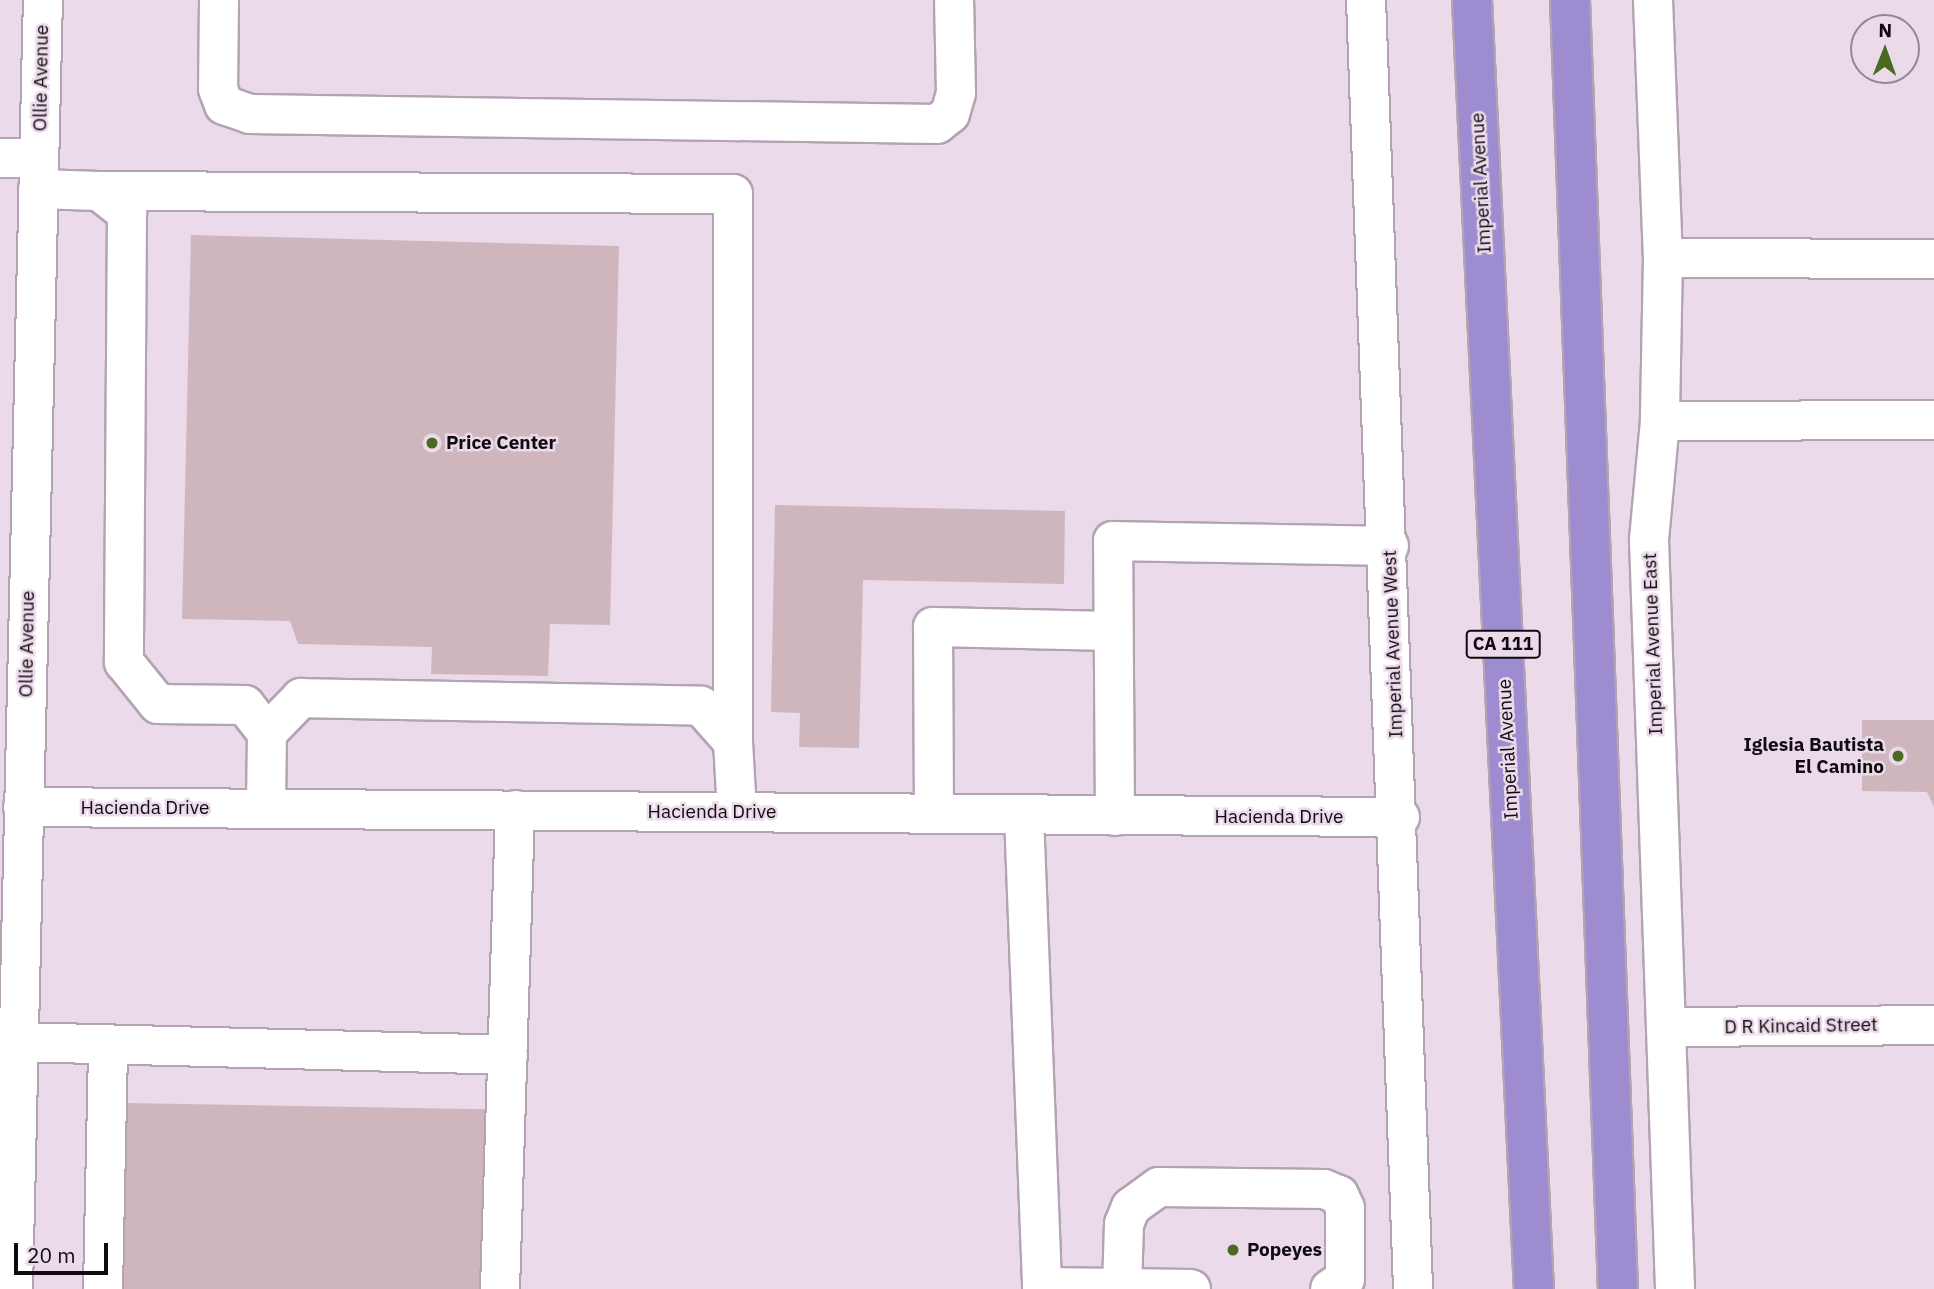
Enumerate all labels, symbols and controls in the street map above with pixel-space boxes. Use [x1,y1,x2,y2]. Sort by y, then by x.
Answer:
north arrow [1850,14,1920,84]
text: N [1878,18,1892,42]
street label: Ollie Avenue [29,24,53,132]
street label: Imperial Avenue [1466,112,1496,254]
place label: Price Center [446,432,556,454]
marker: Price Center [424,435,440,451]
street label: Imperial Avenue West [1378,550,1408,738]
street label: Imperial Avenue East [1638,553,1668,735]
street label: Ollie Avenue [15,590,39,698]
road number: CA 111 [1464,630,1542,658]
street label: Imperial Avenue [1493,678,1523,820]
place label: Iglesia Bautista El Camino [1744,734,1884,778]
marker: Iglesia Bautista El Camino [1890,748,1906,764]
street label: Hacienda Drive [81,797,209,819]
street label: Hacienda Drive [648,801,776,823]
street label: Hacienda Drive [1215,806,1343,828]
street label: D R Kincaid Street [1724,1013,1878,1039]
scale bar [18,1230,112,1274]
place label: Popeyes [1247,1239,1322,1261]
text: 20 m [27,1241,76,1269]
marker: Popeyes [1225,1242,1241,1258]

